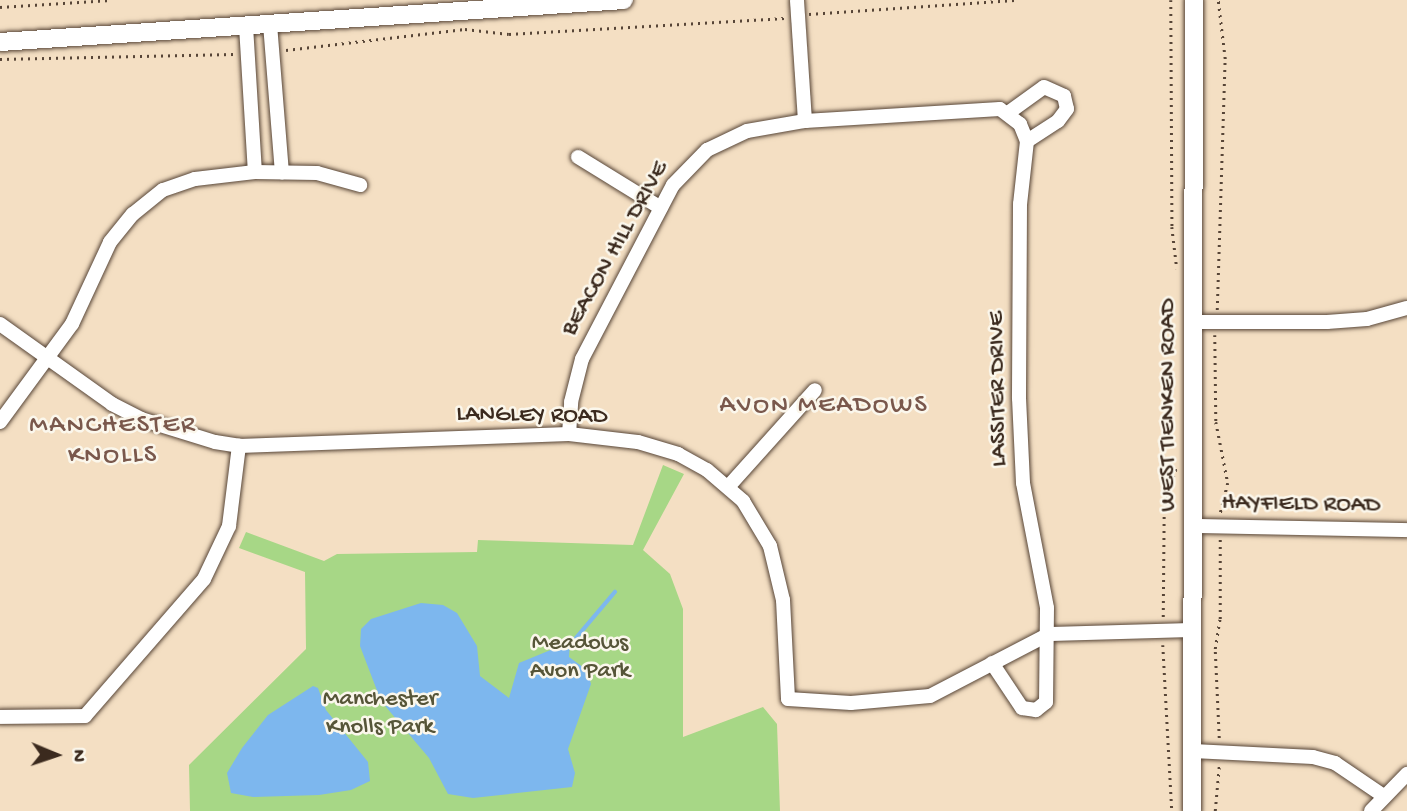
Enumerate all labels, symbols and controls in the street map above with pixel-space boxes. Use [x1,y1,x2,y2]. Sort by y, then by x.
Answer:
street label: BEACON HILL DRIVE [556,157,676,341]
street label: WEST TIENKEN ROAD [1155,298,1183,512]
street label: LASSITER DRIVE [983,311,1015,467]
district label: AVON MEADOWS [721,391,927,423]
street label: LANGLEY ROAD [456,400,608,432]
district label: MANCHESTER KNOLLS [31,411,195,472]
street label: HAYFIELD ROAD [1221,489,1381,521]
park label: Meadows Avon Park [530,630,630,686]
park label: Manchester Knolls Park [323,686,437,742]
north arrow [21,720,91,790]
text: N [66,749,89,762]

